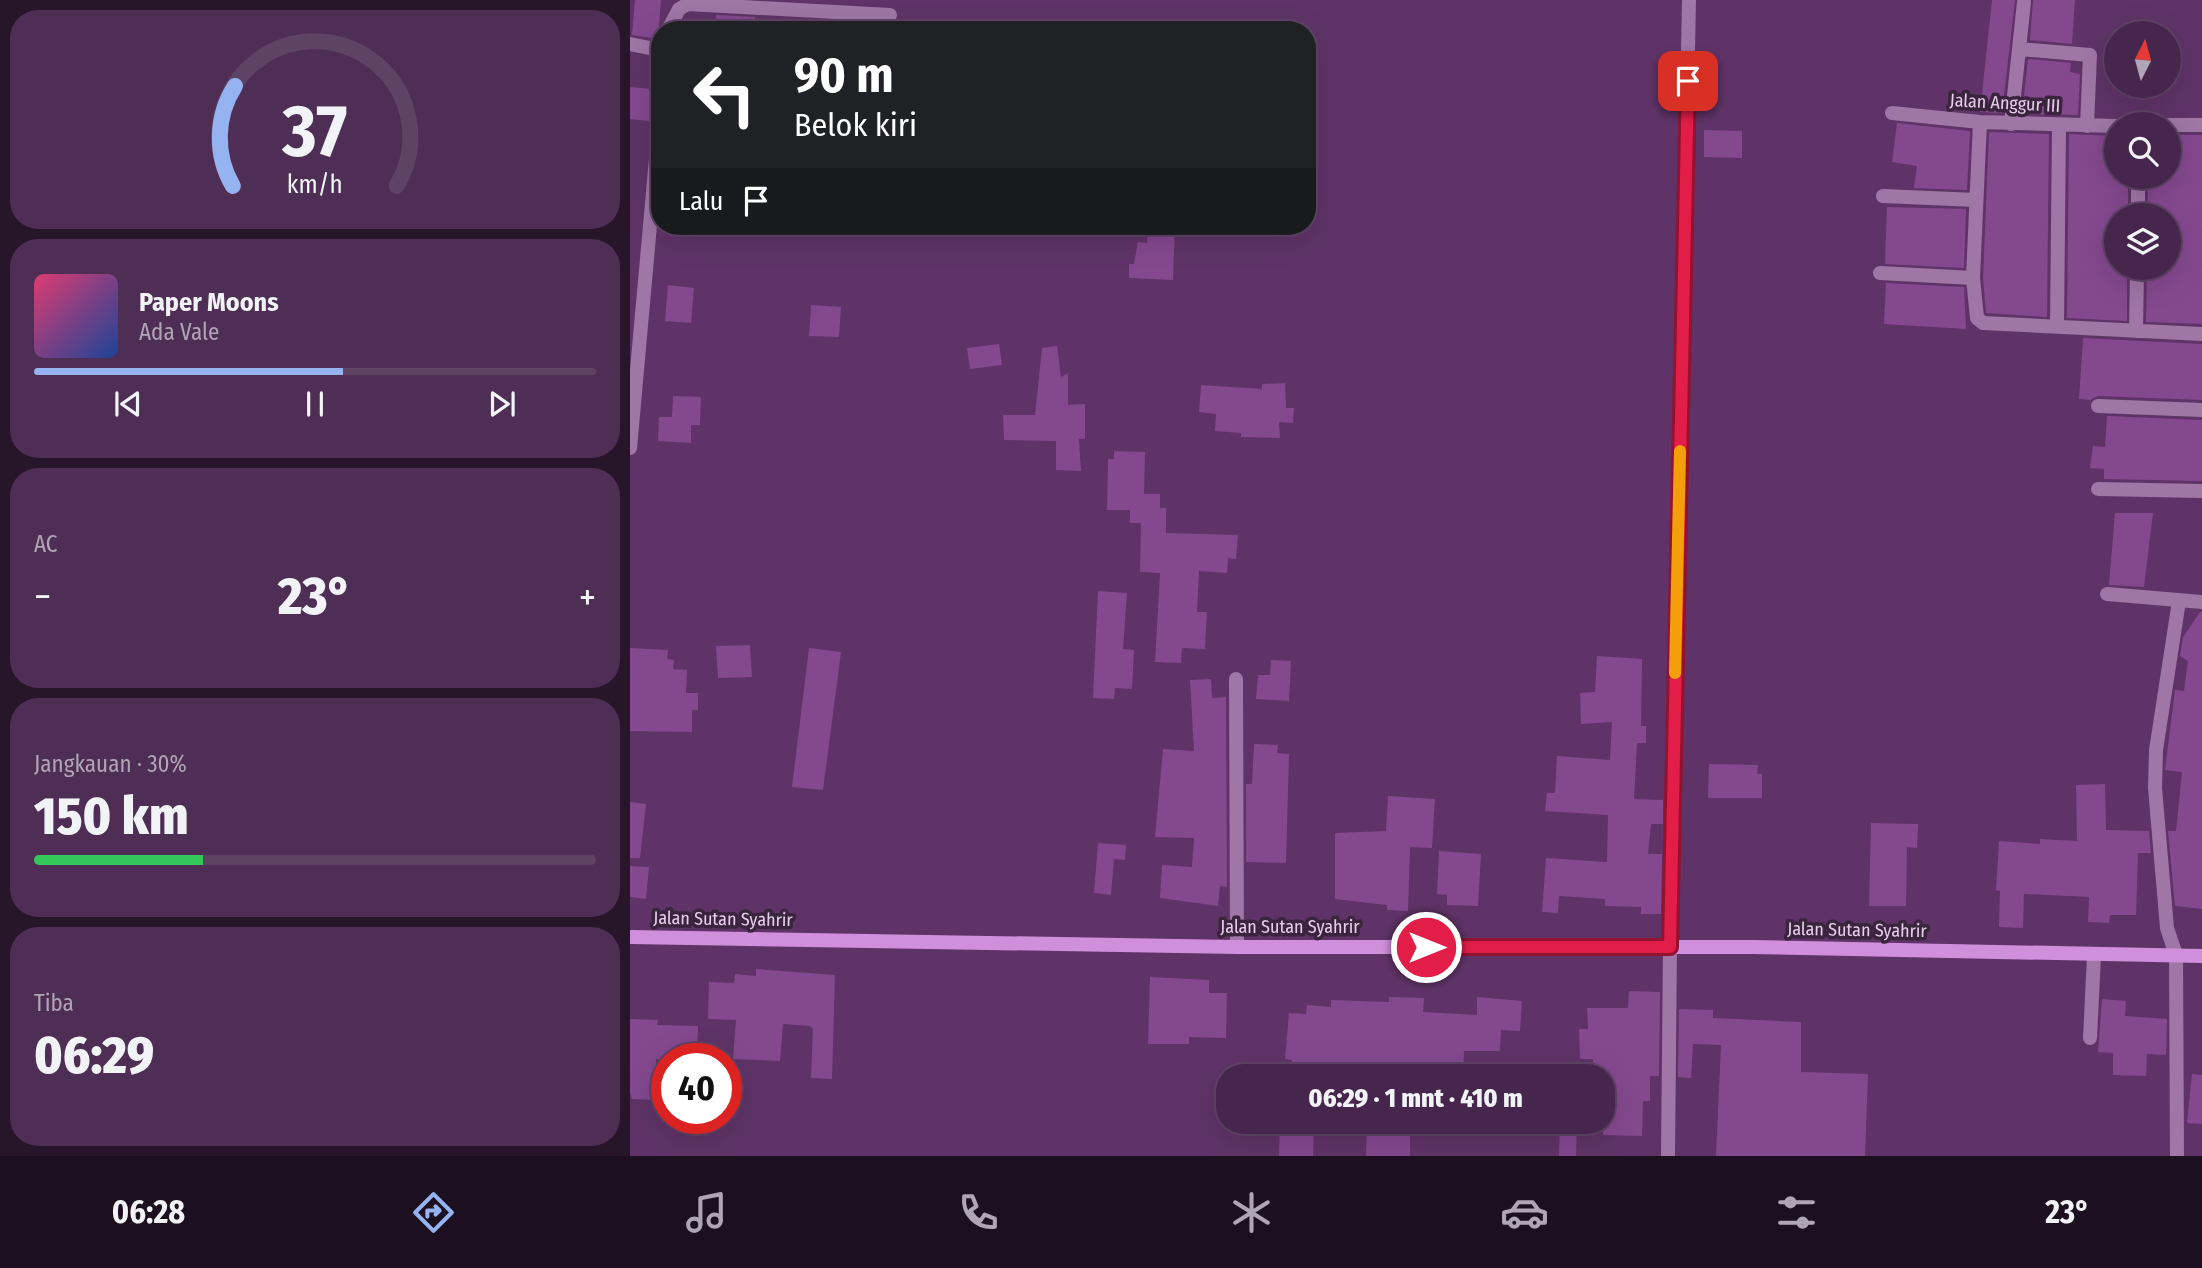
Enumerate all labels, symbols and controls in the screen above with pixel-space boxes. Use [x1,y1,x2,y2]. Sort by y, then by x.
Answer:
north arrow [2104,21,2180,98]
map controls [2104,21,2181,280]
text: 90 m [794,46,894,105]
icon: left [679,49,770,140]
pin [1658,51,1718,111]
icon: arrive [1669,62,1707,100]
text: 37 [281,88,348,175]
street label: Jalan Anggur III [1949,89,2061,117]
text: Belok kiri [794,106,917,144]
button: search [2104,112,2181,189]
text: km/h [287,169,343,199]
icon: arrive [737,182,775,220]
text: Lalu [679,186,723,217]
button: layers [2104,203,2181,280]
text: Paper Moons [139,287,279,318]
text: Ada Vale [139,318,219,346]
icon: previous [109,385,147,423]
icon: pause [296,385,334,423]
icon: next [483,385,521,423]
text: AC [34,530,58,558]
text: 23° [278,565,352,628]
text: − [34,574,51,620]
text: + [579,574,596,620]
text: Jangkauan · 30% [34,750,187,778]
text: 150 km [34,785,189,848]
street label: Jalan Sutan Syahrir [653,907,794,931]
position arrow [1389,910,1463,984]
street label: Jalan Sutan Syahrir [1220,916,1360,938]
street label: Jalan Sutan Syahrir [1787,918,1928,942]
text: Tiba [34,989,74,1017]
text: 06:29 [34,1024,154,1087]
speed limit sign: 40 [651,1043,742,1134]
text: 06:29 · 1 mnt · 410 m [1308,1083,1523,1114]
icon: directions [409,1188,458,1237]
icon: music [682,1188,731,1237]
icon: phone [954,1188,1003,1237]
icon: climate [1227,1188,1276,1237]
icon: car [1500,1188,1549,1237]
icon: filters [1772,1188,1821,1237]
text: 06:28 [112,1193,185,1231]
text: 23° [2045,1193,2090,1231]

